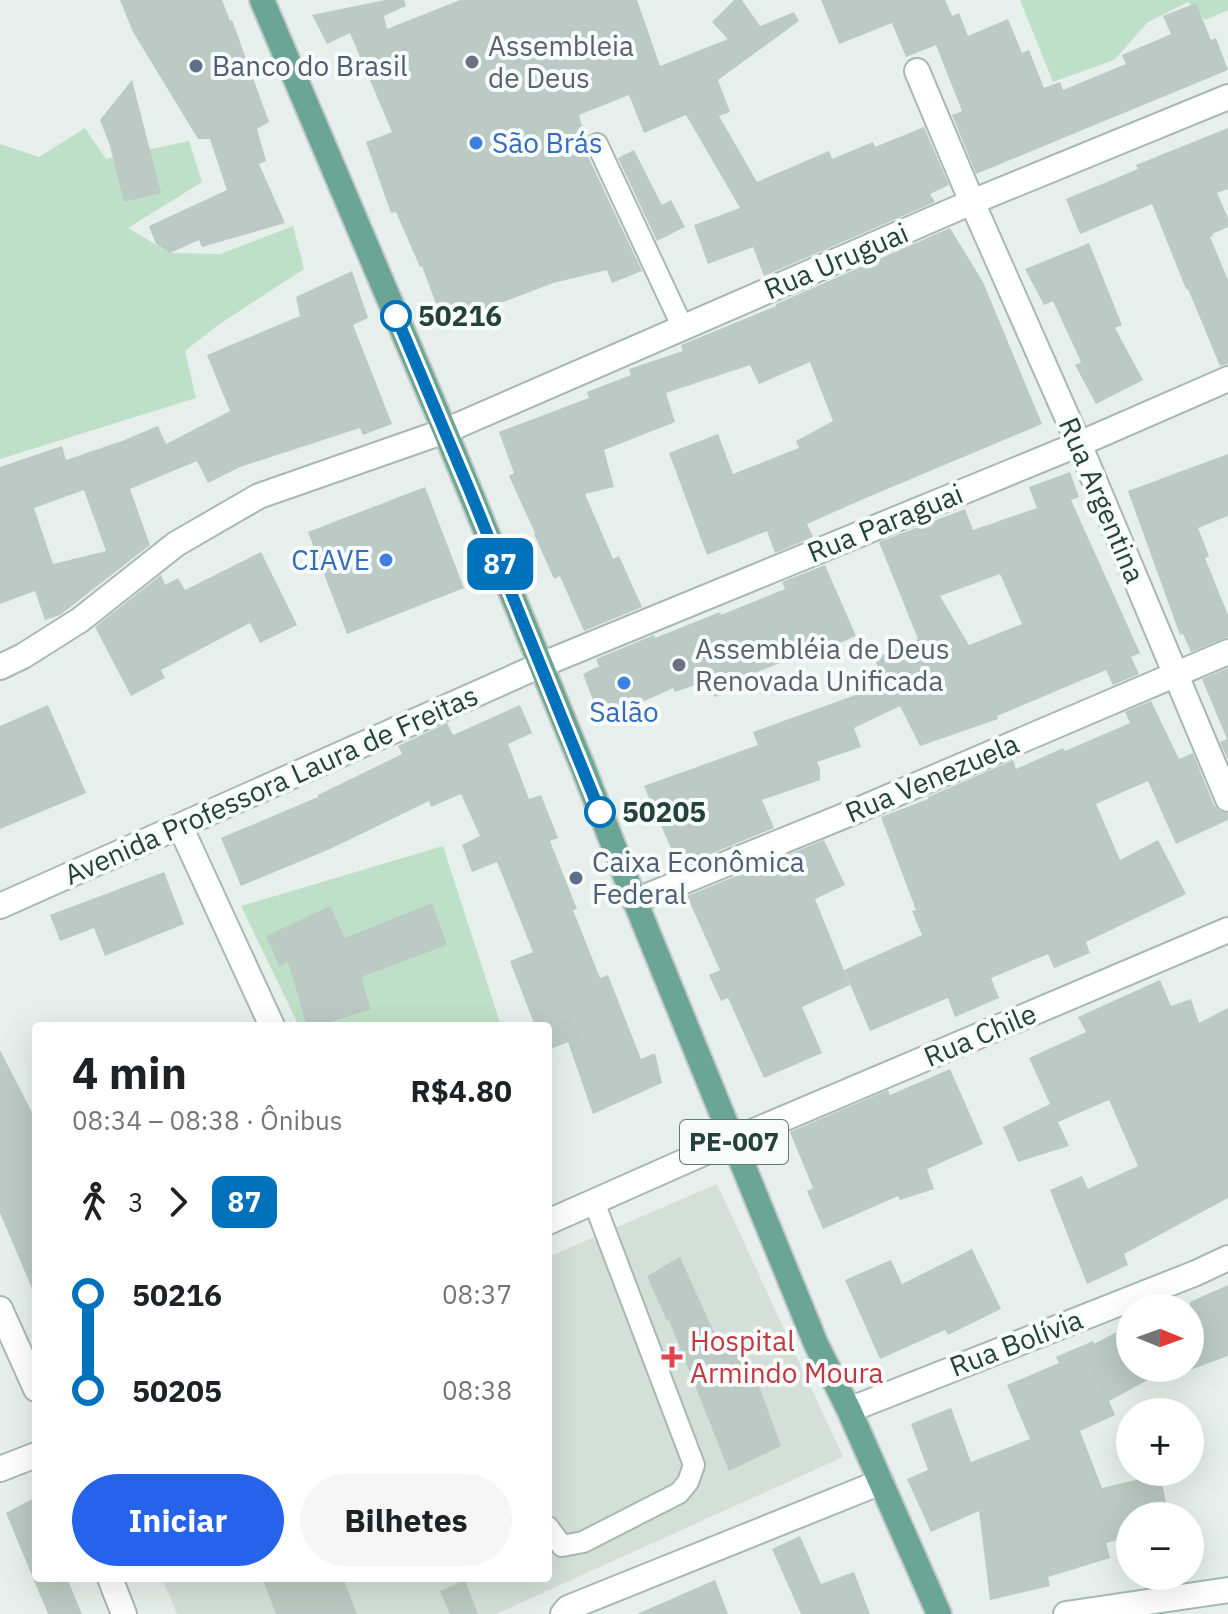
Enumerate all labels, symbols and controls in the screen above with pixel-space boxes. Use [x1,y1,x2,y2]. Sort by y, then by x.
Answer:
place label: Assembleia de Deus [488,27,634,96]
place label: Banco do Brasil [212,47,408,84]
marker: Assembleia de Deus [463,53,481,71]
marker: Banco do Brasil [187,57,205,75]
place label: São Brás [492,124,603,161]
marker: São Brás [467,134,485,152]
street label: Rua Uruguai [758,214,913,307]
place label: 50216 [418,297,502,334]
marker: 50216 [381,301,411,331]
street label: Rua Argentina [1051,411,1154,588]
street label: Rua Paraguai [802,475,968,571]
line badge: 87 [464,538,536,590]
place label: CIAVE [291,541,370,578]
text: 87 [483,545,517,582]
marker: CIAVE [377,551,395,569]
place label: Assembléia de Deus Renovada Unificada [695,630,950,699]
marker: Assembléia de Deus Renovada Unificada [670,656,688,674]
marker: Salão [615,674,633,692]
street label: Avenida Professora Laura de Freitas [58,676,483,893]
place label: Salão [589,693,659,730]
street label: Rua Venezuela [839,724,1024,831]
place label: 50205 [622,793,706,830]
marker: 50205 [585,797,615,827]
place label: Caixa Econômica Federal [592,843,805,912]
marker: Caixa Econômica Federal [567,869,585,887]
street label: Rua Chile [918,994,1042,1075]
text: 4 min [72,1044,187,1101]
text: R$4.80 [410,1071,512,1110]
text: 08:34 – 08:38 · Ônibus [72,1103,342,1137]
road number: PE-007 [680,1120,788,1164]
icon: walk [72,1180,116,1224]
icon: forward [156,1180,200,1224]
text: 87 [228,1183,261,1220]
text: 3 [128,1185,144,1219]
text: 50216 [132,1275,222,1314]
text: 08:37 [442,1277,512,1311]
north arrow [1116,1294,1204,1382]
map controls [1116,1294,1204,1590]
street label: Rua Bolívia [944,1300,1088,1385]
place label: Hospital Armindo Moura [690,1322,884,1391]
marker: Hospital Armindo Moura [661,1346,683,1368]
text: 50205 [132,1371,222,1410]
text: 08:38 [442,1373,512,1407]
button: + [1116,1398,1204,1486]
button: Iniciar [72,1474,284,1566]
button: Bilhetes [300,1474,512,1566]
button: − [1116,1502,1204,1590]

